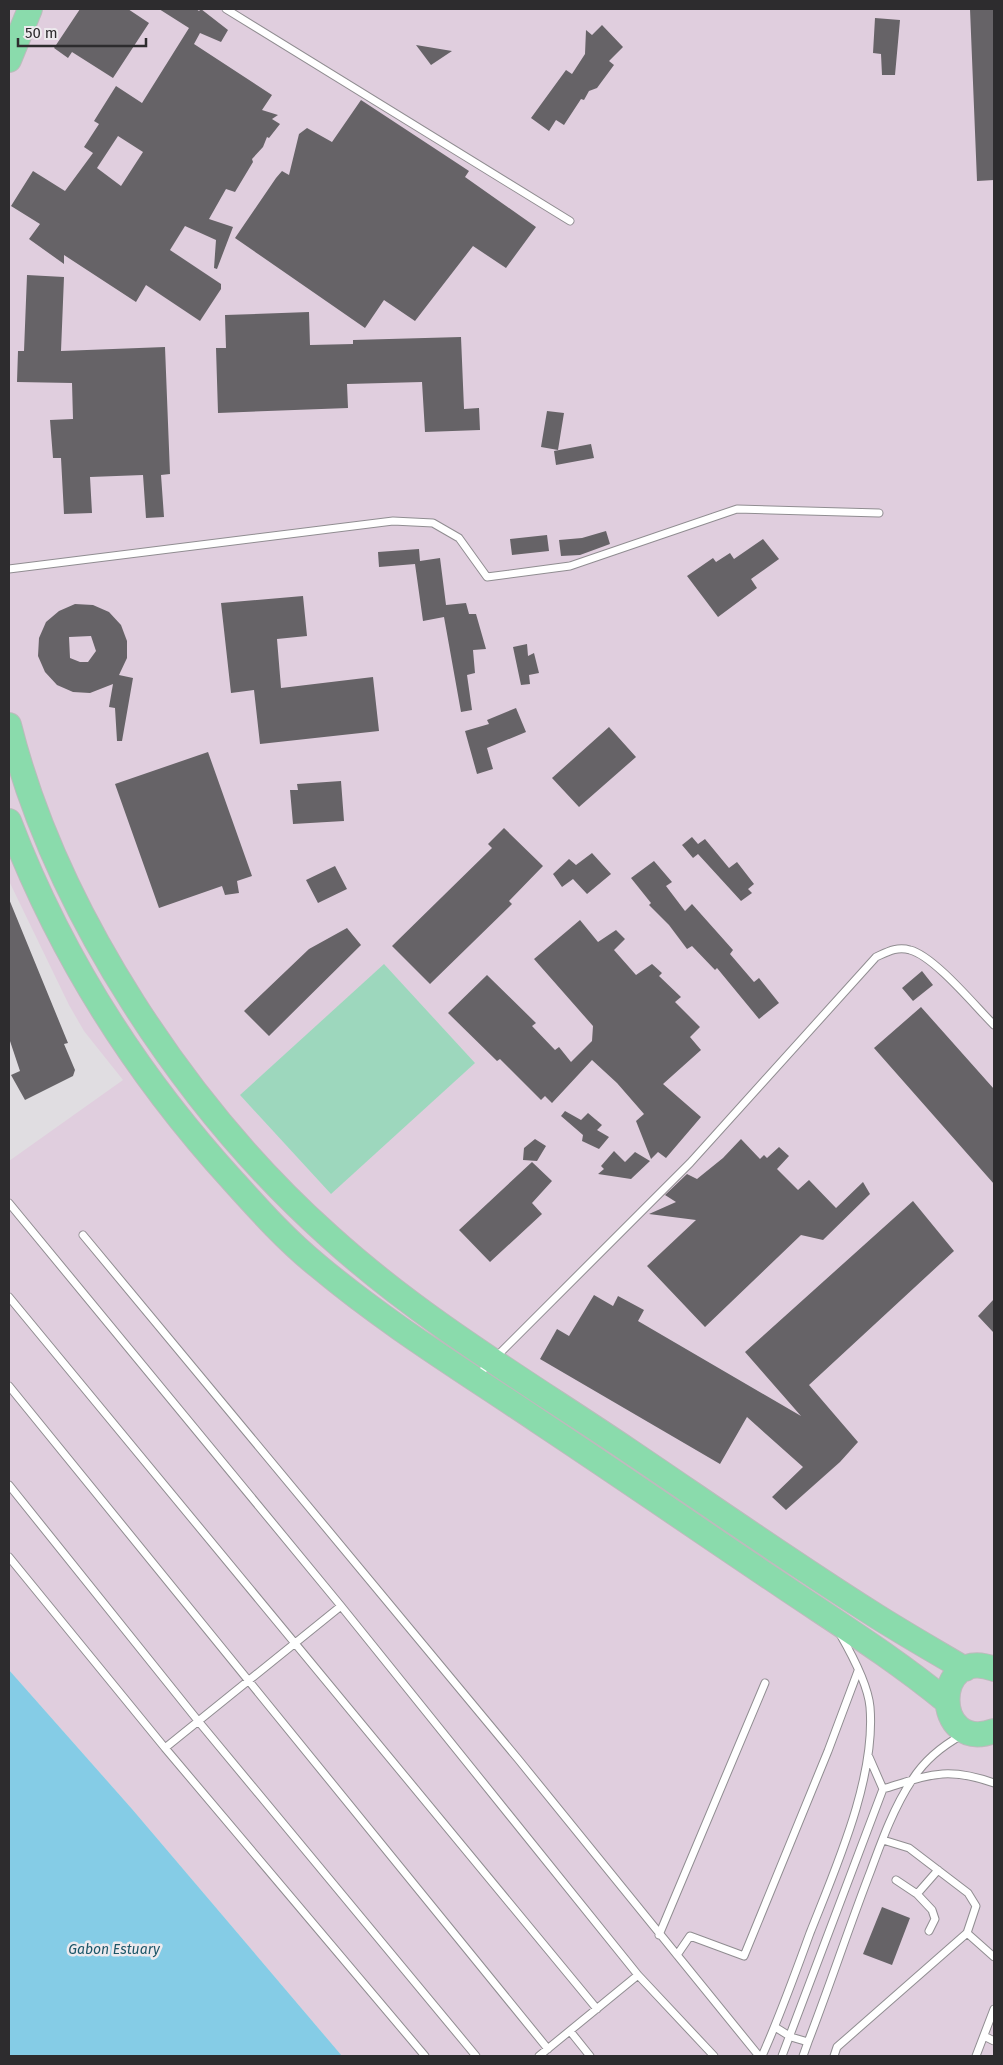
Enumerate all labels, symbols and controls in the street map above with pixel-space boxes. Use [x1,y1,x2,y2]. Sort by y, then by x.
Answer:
scale bar [18,15,145,47]
text: 50 m [25,24,58,42]
water label: Gabon Estuary [68,1941,161,1958]

